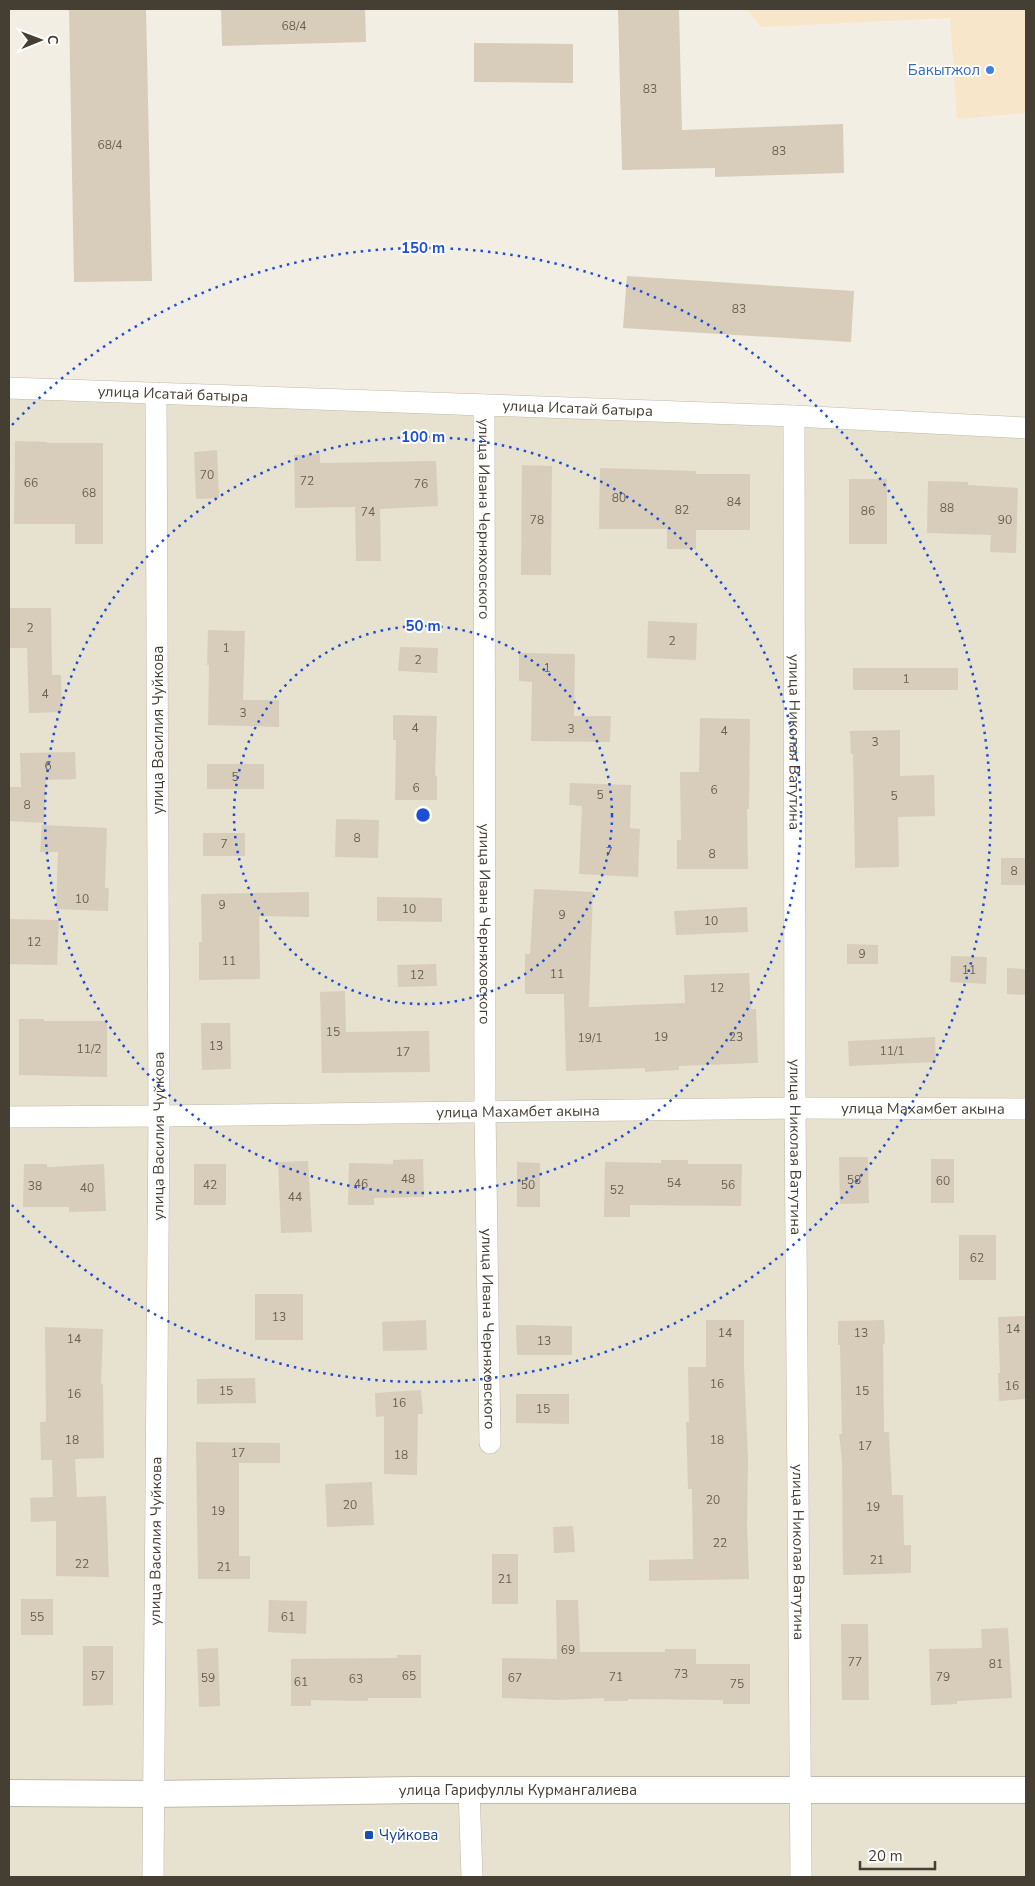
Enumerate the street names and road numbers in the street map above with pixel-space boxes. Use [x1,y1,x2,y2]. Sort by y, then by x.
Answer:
street label: улица Исатай батыра [97,381,249,407]
street label: улица Исатай батыра [502,396,653,421]
street label: улица Ивана Черняховского [474,418,494,620]
street label: улица Василия Чуйкова [148,646,168,814]
street label: улица Николая Ватутина [784,654,805,830]
street label: улица Ивана Черняховского [475,823,495,1025]
street label: улица Василия Чуйкова [148,1052,169,1220]
street label: улица Николая Ватутина [785,1059,806,1235]
street label: улица Махамбет акына [841,1098,1005,1119]
street label: улица Махамбет акына [436,1100,600,1123]
street label: улица Ивана Черняховского [477,1228,500,1430]
street label: улица Василия Чуйкова [145,1457,166,1625]
street label: улица Николая Ватутина [788,1464,809,1640]
street label: улица Гарифуллы Курмангалиева [399,1780,637,1800]

